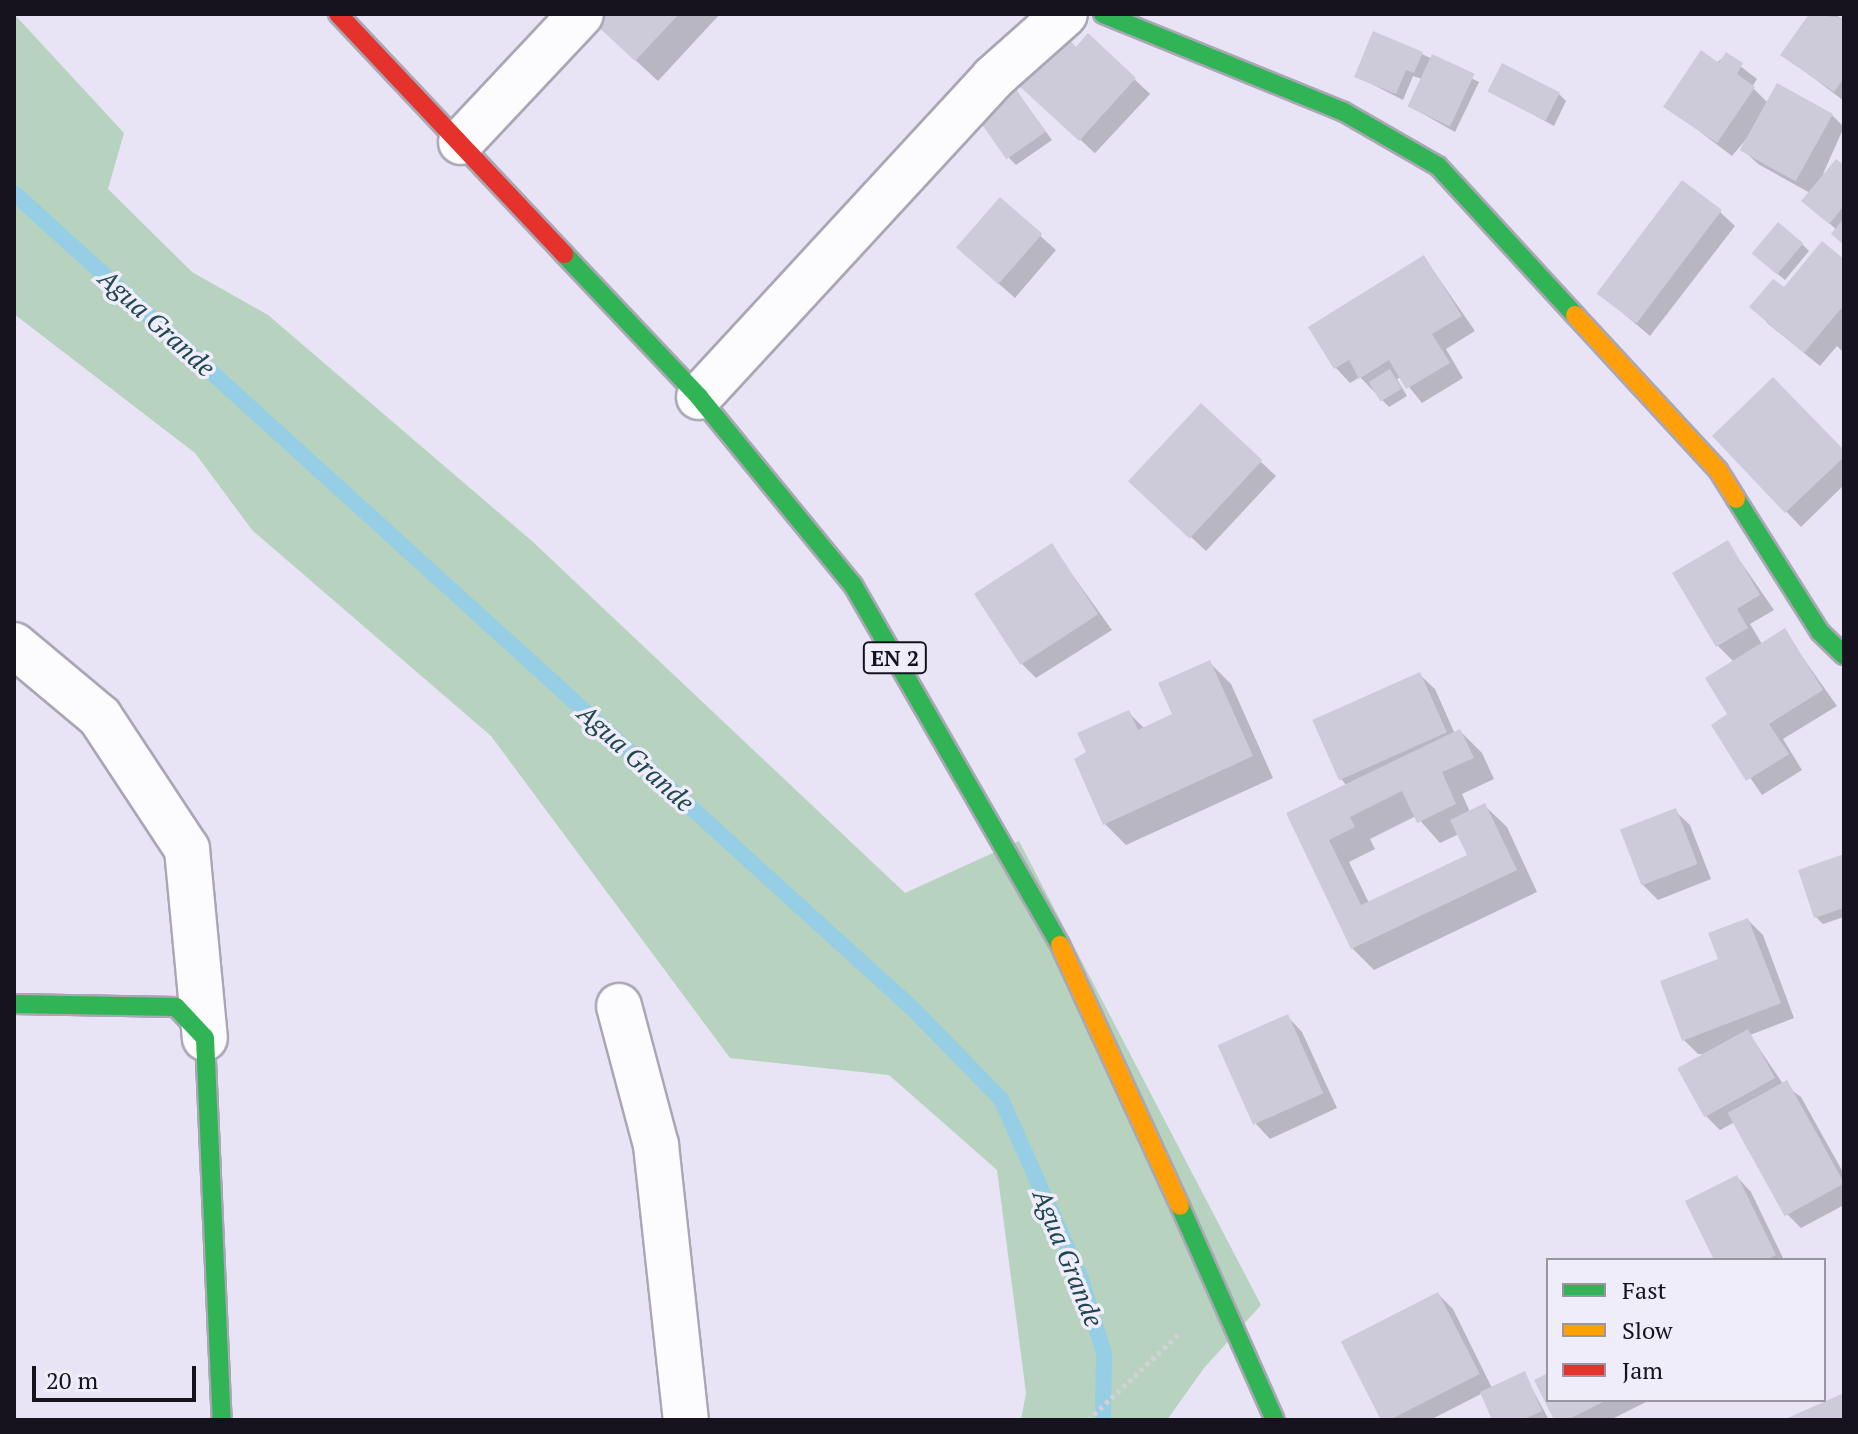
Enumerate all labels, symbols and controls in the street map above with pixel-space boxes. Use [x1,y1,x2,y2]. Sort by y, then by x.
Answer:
water label: Agua Grande [92,263,222,383]
road number: EN 2 [861,640,929,676]
water label: Agua Grande [571,698,701,818]
water label: Agua Grande [1026,1185,1110,1331]
legend [1546,1258,1826,1402]
text: Fast [1622,1274,1666,1306]
text: Slow [1622,1314,1673,1346]
scale bar [36,1350,200,1400]
text: Jam [1622,1354,1663,1386]
text: 20 m [46,1364,98,1396]

